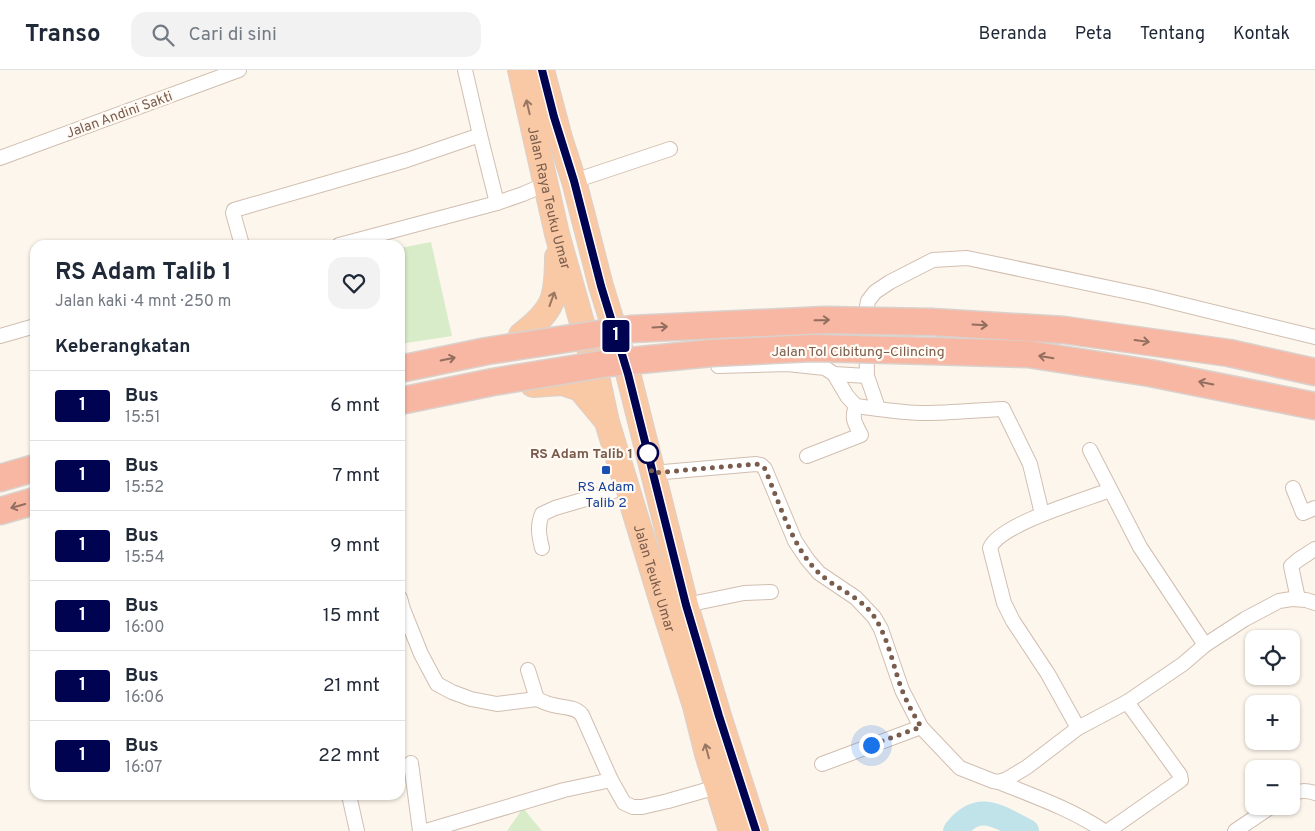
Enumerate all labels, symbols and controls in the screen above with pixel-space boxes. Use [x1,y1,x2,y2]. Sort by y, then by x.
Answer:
search box [131,12,481,57]
text: Transo [25,20,101,50]
icon: search [149,21,177,49]
text: Cari di sini [189,23,277,47]
text: Beranda [978,23,1047,46]
text: Peta [1075,23,1112,46]
text: Tentang [1140,23,1205,46]
text: Kontak [1233,23,1290,46]
street label: Jalan Andini Sakti [64,88,175,143]
one-way arrow [523,100,533,116]
street label: Jalan Raya Teuku Umar [523,125,574,272]
button: heart [328,257,380,309]
text: RS Adam Talib 1 [55,258,232,288]
one-way arrow [548,291,557,307]
text: Jalan kaki · 4 mnt · 250 m [55,292,231,312]
one-way arrow [814,315,830,325]
line badge: 1 [600,320,632,352]
one-way arrow [972,321,988,330]
one-way arrow [652,323,668,332]
text: 1 [612,324,620,347]
text: Keberangkatan [55,335,191,359]
one-way arrow [1134,337,1150,347]
street label: Jalan Tol Cibitung–Cilincing [771,344,945,361]
one-way arrow [1038,352,1054,362]
one-way arrow [439,354,455,364]
one-way arrow [1199,378,1215,388]
text: Bus [125,384,159,408]
text: 1 [79,394,86,417]
text: 6 mnt [330,394,380,418]
text: 15:51 [125,408,160,428]
marker: RS Adam Talib 1 [637,442,659,464]
place label: RS Adam Talib 1 [530,446,633,463]
text: Bus [125,454,159,478]
text: 1 [79,464,86,487]
text: 7 mnt [332,464,380,488]
marker: RS Adam Talib 2 [600,464,612,476]
text: 15:52 [125,478,164,498]
place label: RS Adam Talib 2 [578,479,634,512]
one-way arrow [10,501,26,511]
street label: Jalan Teuku Umar [629,522,678,635]
text: Bus [125,524,159,548]
text: 1 [79,534,86,557]
text: 9 mnt [330,534,380,558]
text: 15:54 [125,548,165,568]
text: Bus [125,594,159,618]
text: 1 [79,604,86,627]
text: 15 mnt [323,604,380,628]
text: 16:00 [125,618,165,638]
map controls [1245,630,1300,815]
button: locate [1245,630,1300,685]
text: Bus [125,664,159,688]
text: 1 [79,674,86,697]
text: 21 mnt [323,674,380,698]
text: 16:06 [125,688,164,708]
button: + [1245,695,1300,750]
your location [859,733,884,758]
text: Bus [125,734,159,758]
one-way arrow [701,743,711,759]
text: 1 [79,744,86,767]
text: 22 mnt [318,744,380,768]
text: 16:07 [125,758,162,778]
button: − [1245,760,1300,815]

